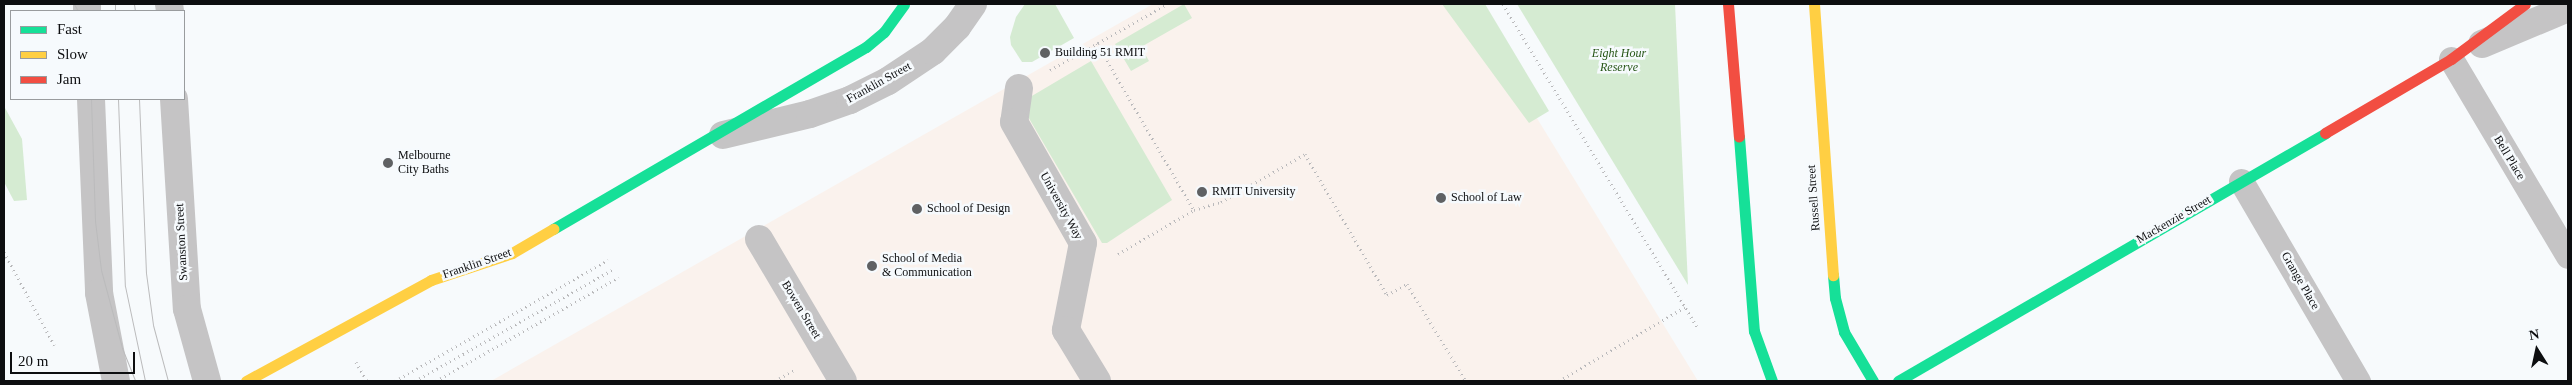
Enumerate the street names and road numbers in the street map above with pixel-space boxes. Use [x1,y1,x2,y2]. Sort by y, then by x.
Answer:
street label: Franklin Street [844,59,914,107]
street label: Bell Place [2490,133,2528,183]
street label: Russell Street [1805,164,1823,232]
street label: University Way [1036,170,1086,242]
street label: Mackenzie Street [2134,193,2214,247]
street label: Swanston Street [173,203,191,281]
street label: Franklin Street [441,246,513,282]
street label: Grange Place [2278,250,2322,312]
street label: Bowen Street [778,278,824,342]

